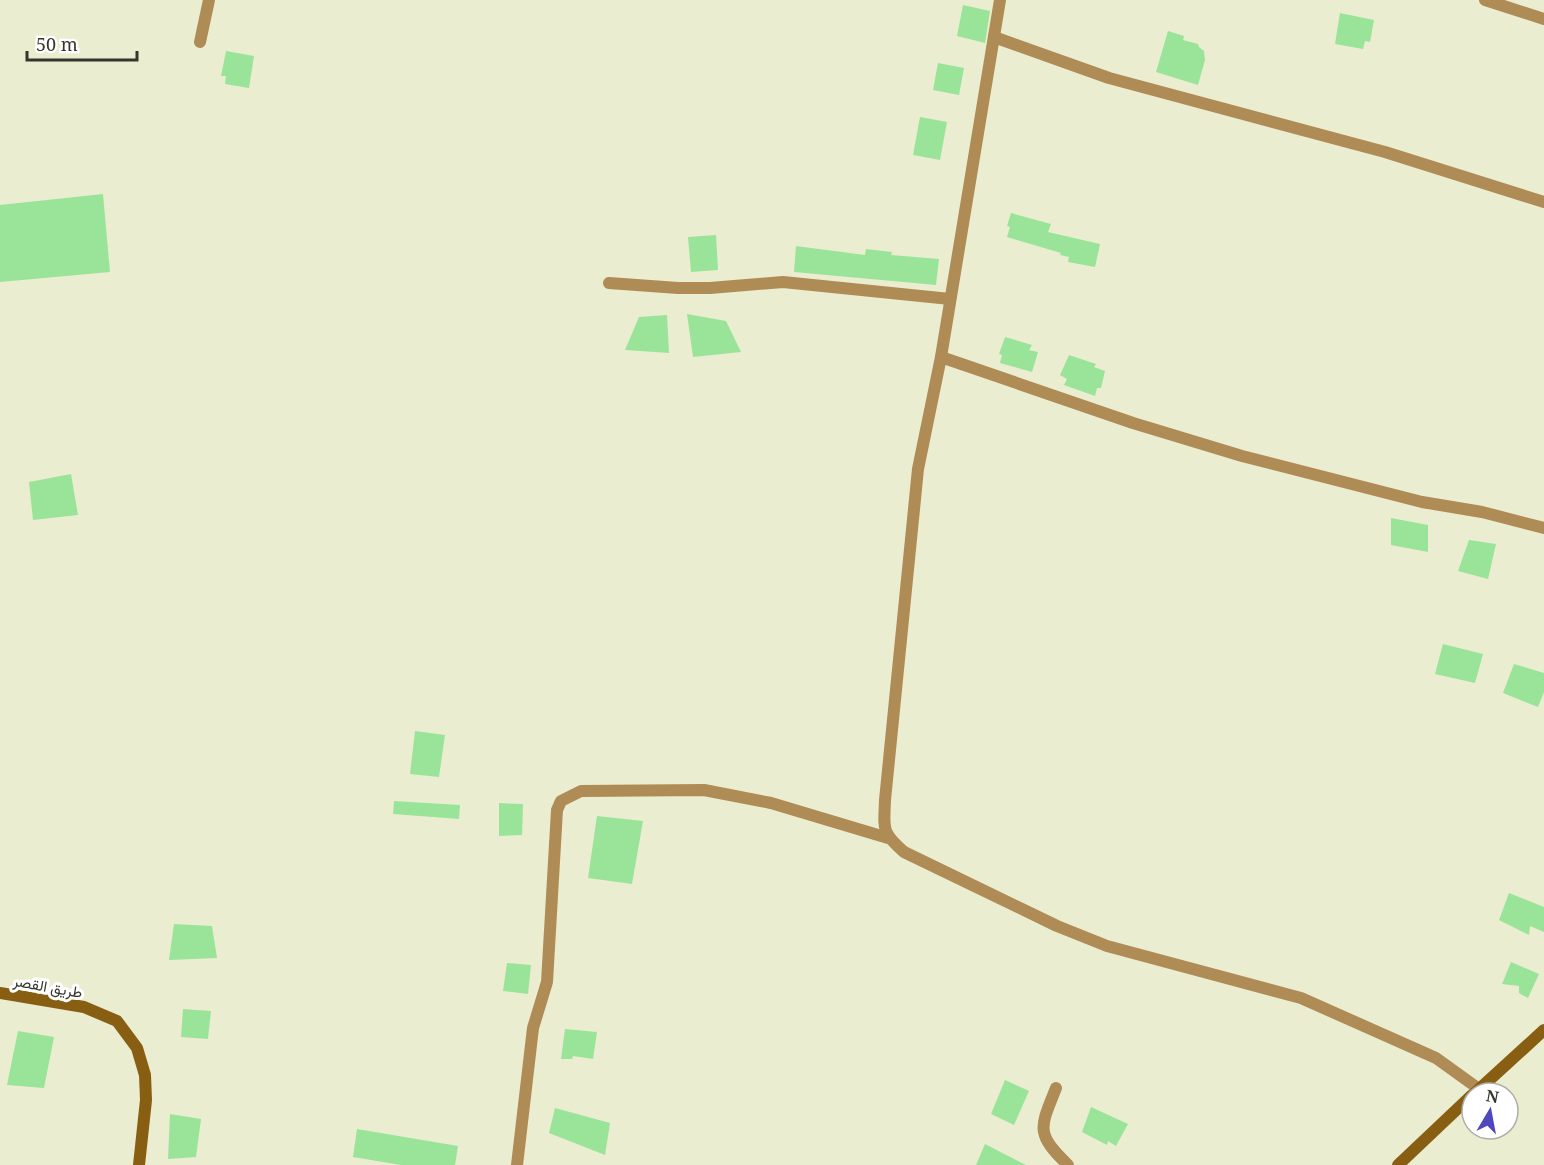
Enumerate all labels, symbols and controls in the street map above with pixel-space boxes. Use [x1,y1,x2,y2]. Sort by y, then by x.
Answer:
scale bar [27,24,136,62]
text: 50 m [36,32,78,56]
street label: طريق القصر [11,970,84,1003]
north arrow [1460,1081,1520,1141]
text: N [1484,1084,1501,1108]

